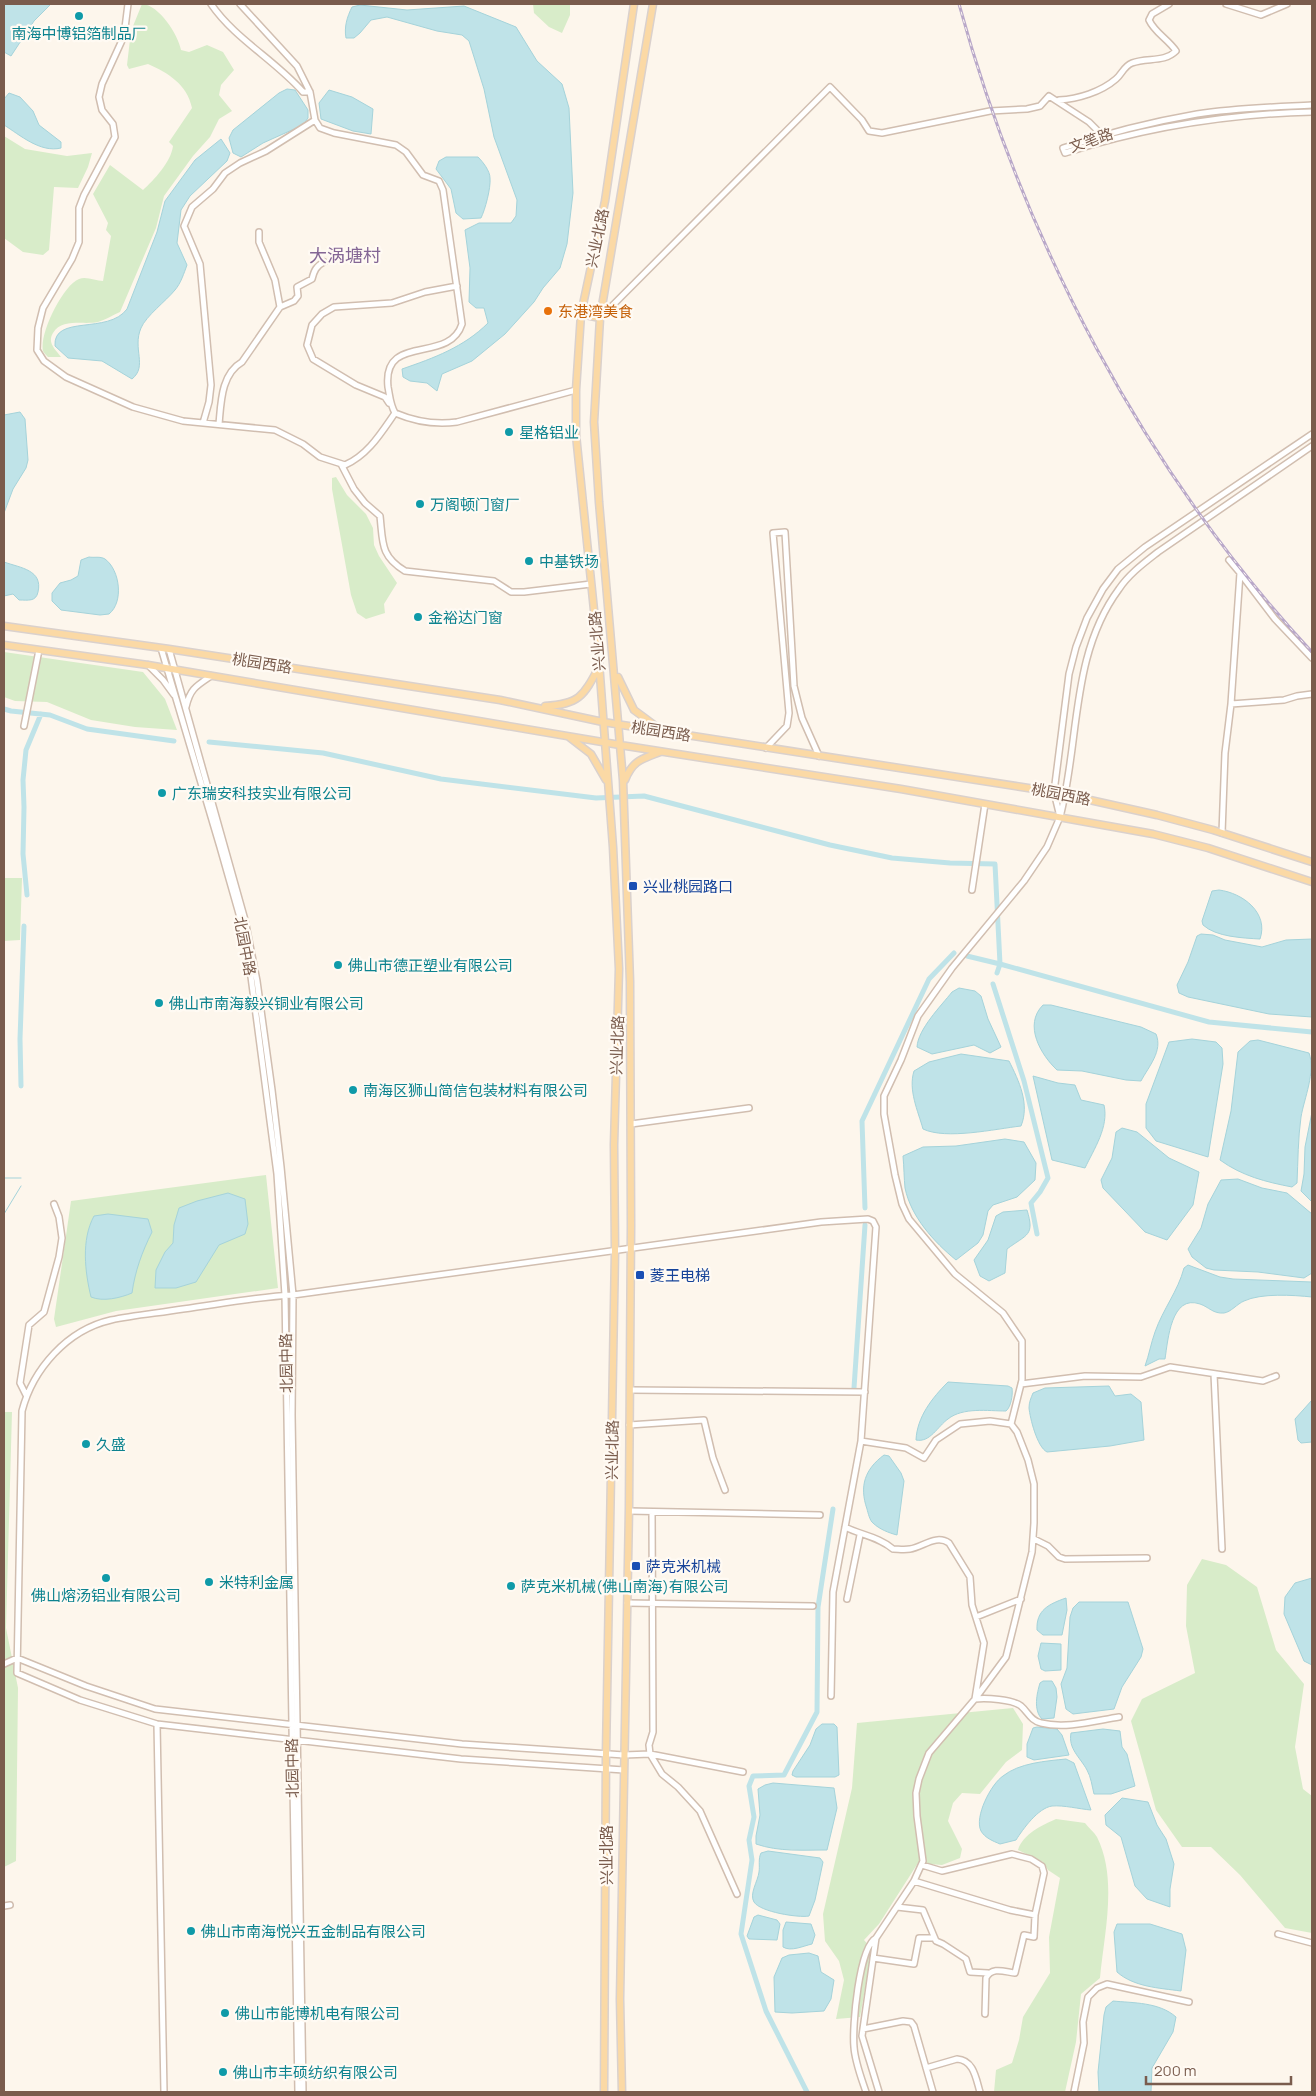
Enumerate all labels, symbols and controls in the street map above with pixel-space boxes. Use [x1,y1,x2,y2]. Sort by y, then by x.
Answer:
marker: 南海中博铝箔制品厂 [73,10,85,22]
place label: 南海中博铝箔制品厂 [11,23,147,44]
street label: 文笔路 [1066,123,1116,157]
street label: 兴业北路 [580,206,614,270]
district label: 大涡塘村 [309,243,381,267]
place label: 东港湾美食 [558,301,633,322]
marker: 东港湾美食 [542,305,554,317]
place label: 星格铝业 [519,422,579,443]
marker: 星格铝业 [503,426,515,438]
place label: 万阁顿门窗厂 [430,494,520,515]
marker: 万阁顿门窗厂 [414,498,426,510]
place label: 中基铁场 [539,551,599,572]
marker: 中基铁场 [523,555,535,567]
place label: 金裕达门窗 [428,607,503,628]
street label: 兴业北路 [584,610,610,672]
marker: 金裕达门窗 [412,611,424,623]
street label: 桃园西路 [231,648,293,678]
street label: 桃园西路 [630,716,692,746]
street label: 桃园西路 [1030,778,1092,810]
place label: 广东瑞安科技实业有限公司 [172,783,352,804]
marker: 广东瑞安科技实业有限公司 [156,787,168,799]
place label: 兴业桃园路口 [643,876,733,897]
marker: 兴业桃园路口 [627,880,639,892]
street label: 北园中路 [229,915,261,977]
place label: 佛山市德正塑业有限公司 [348,955,513,976]
marker: 佛山市德正塑业有限公司 [332,959,344,971]
place label: 佛山市南海毅兴铜业有限公司 [169,993,364,1014]
marker: 佛山市南海毅兴铜业有限公司 [153,997,165,1009]
street label: 兴业北路 [605,1015,629,1075]
place label: 南海区狮山简信包装材料有限公司 [363,1080,588,1101]
marker: 南海区狮山简信包装材料有限公司 [347,1084,359,1096]
place label: 菱王电梯 [650,1265,710,1286]
marker: 菱王电梯 [634,1269,646,1281]
street label: 北园中路 [275,1333,297,1393]
street label: 兴业北路 [601,1420,623,1480]
place label: 久盛 [96,1434,126,1455]
marker: 久盛 [80,1438,92,1450]
place label: 萨克米机械 [646,1556,721,1577]
marker: 萨克米机械 [630,1560,642,1572]
marker: 佛山熔汤铝业有限公司 [100,1572,112,1584]
place label: 米特利金属 [219,1572,294,1593]
marker: 米特利金属 [203,1576,215,1588]
place label: 萨克米机械(佛山南海)有限公司 [521,1576,729,1597]
marker: 萨克米机械(佛山南海)有限公司 [505,1580,517,1592]
place label: 佛山熔汤铝业有限公司 [31,1585,181,1606]
street label: 北园中路 [281,1738,303,1798]
street label: 兴业北路 [596,1825,617,1885]
place label: 佛山市南海悦兴五金制品有限公司 [201,1921,426,1942]
marker: 佛山市南海悦兴五金制品有限公司 [185,1925,197,1937]
place label: 佛山市能博机电有限公司 [235,2003,400,2024]
marker: 佛山市能博机电有限公司 [219,2007,231,2019]
scale bar [1146,2054,1291,2086]
text: 200 m [1154,2060,1197,2081]
place label: 佛山市丰硕纺织有限公司 [233,2062,398,2083]
marker: 佛山市丰硕纺织有限公司 [217,2066,229,2078]

